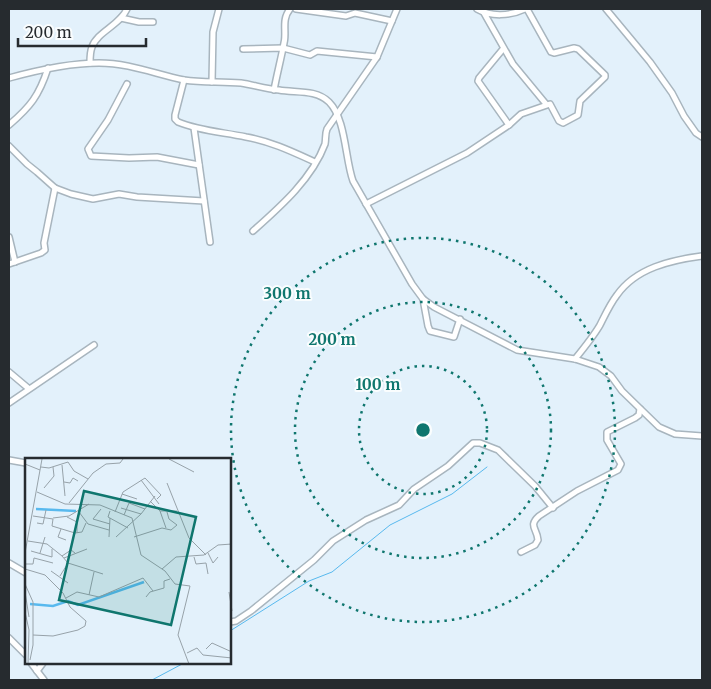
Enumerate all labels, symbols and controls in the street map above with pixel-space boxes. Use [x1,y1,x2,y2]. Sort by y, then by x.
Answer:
scale bar [18,15,145,47]
text: 200 m [25,23,72,42]
text: 300 m [263,284,311,303]
text: 200 m [308,330,356,349]
text: 100 m [356,375,400,394]
centre of rings [414,421,432,439]
inset map [25,458,231,664]

